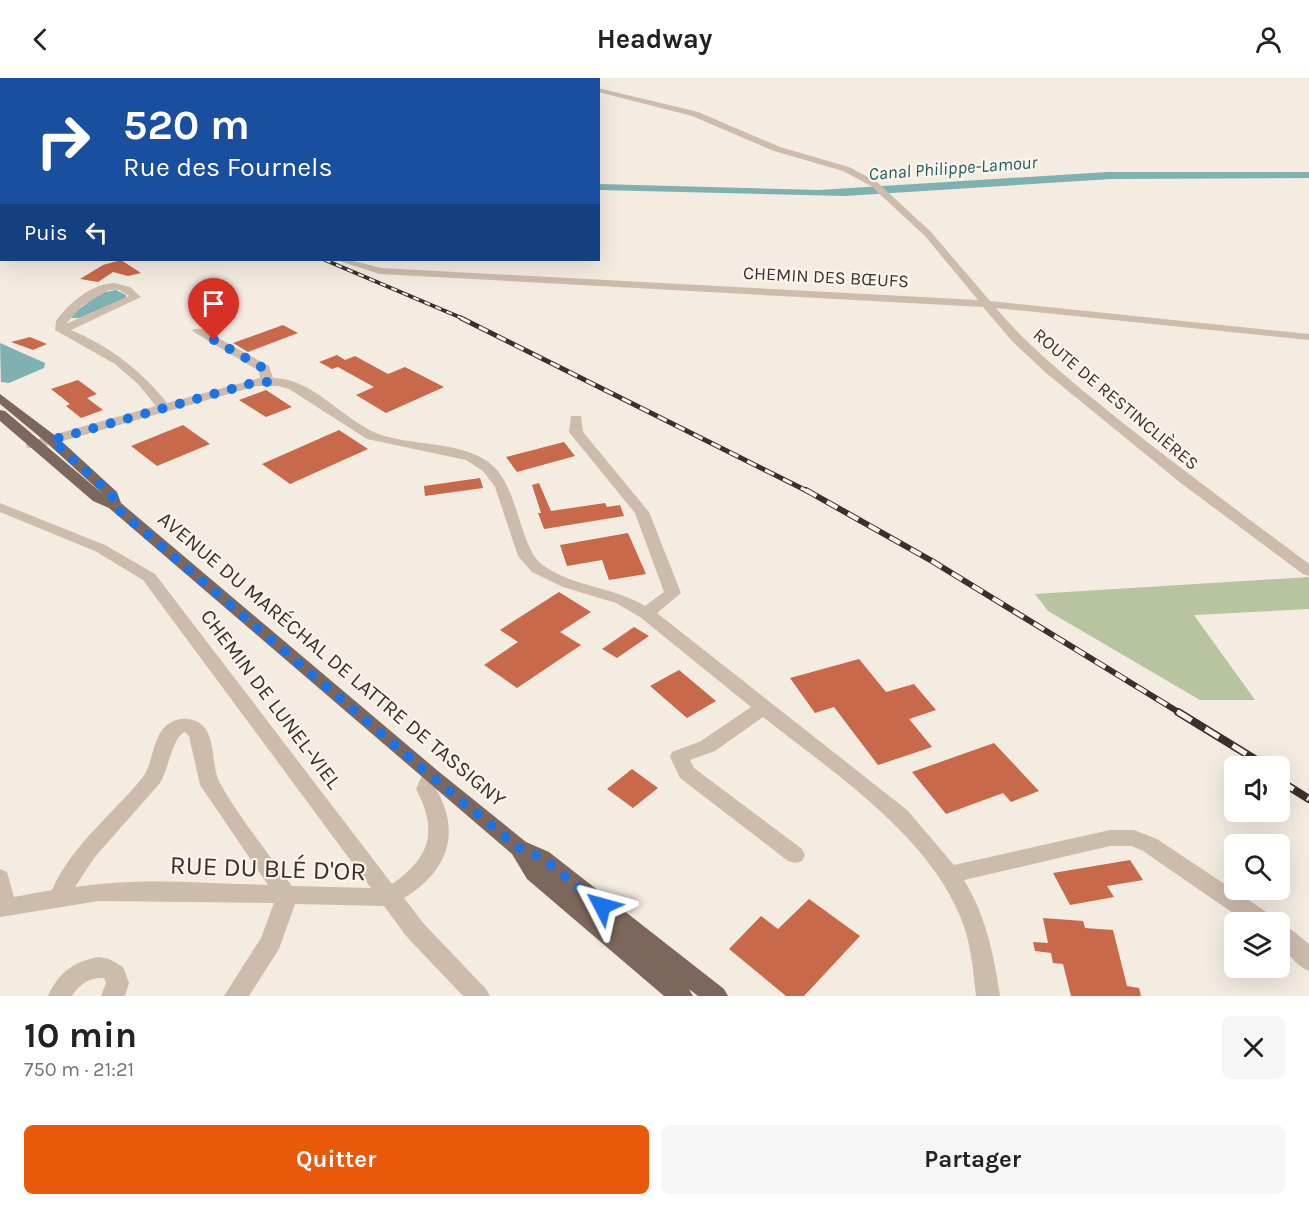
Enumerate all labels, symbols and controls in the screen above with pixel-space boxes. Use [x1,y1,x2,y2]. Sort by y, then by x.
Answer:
icon: back [24,23,57,56]
text: Headway [597,23,712,55]
icon: person [1252,23,1285,56]
text: 520 m [123,100,250,150]
icon: right [24,102,102,180]
text: Rue des Fournels [123,151,333,183]
water label: Canal Philippe-Lamour [868,151,1039,185]
icon: left [80,216,113,249]
text: Puis [24,220,68,246]
street label: CHEMIN DES BŒUFS [742,262,910,292]
pin [188,278,239,340]
icon: arrive [197,287,230,320]
street label: ROUTE DE RESTINCLIÈRES [1029,323,1204,475]
street label: AVENUE DU MARÉCHAL DE LATTRE DE TASSIGNY [153,506,511,812]
street label: CHEMIN DE LUNEL-VIEL [196,605,346,794]
map controls [1224,756,1290,978]
button: sound [1224,756,1290,822]
button: search [1224,834,1290,900]
street label: RUE DU BLÉ D'OR [169,849,367,887]
position arrow [570,874,634,938]
button: layers [1224,912,1290,978]
text: 10 min [24,1014,137,1056]
button: close [1222,1016,1285,1079]
text: 750 m · 21:21 [24,1058,134,1081]
button: Quitter [24,1125,649,1194]
button: Partager [661,1125,1285,1194]

